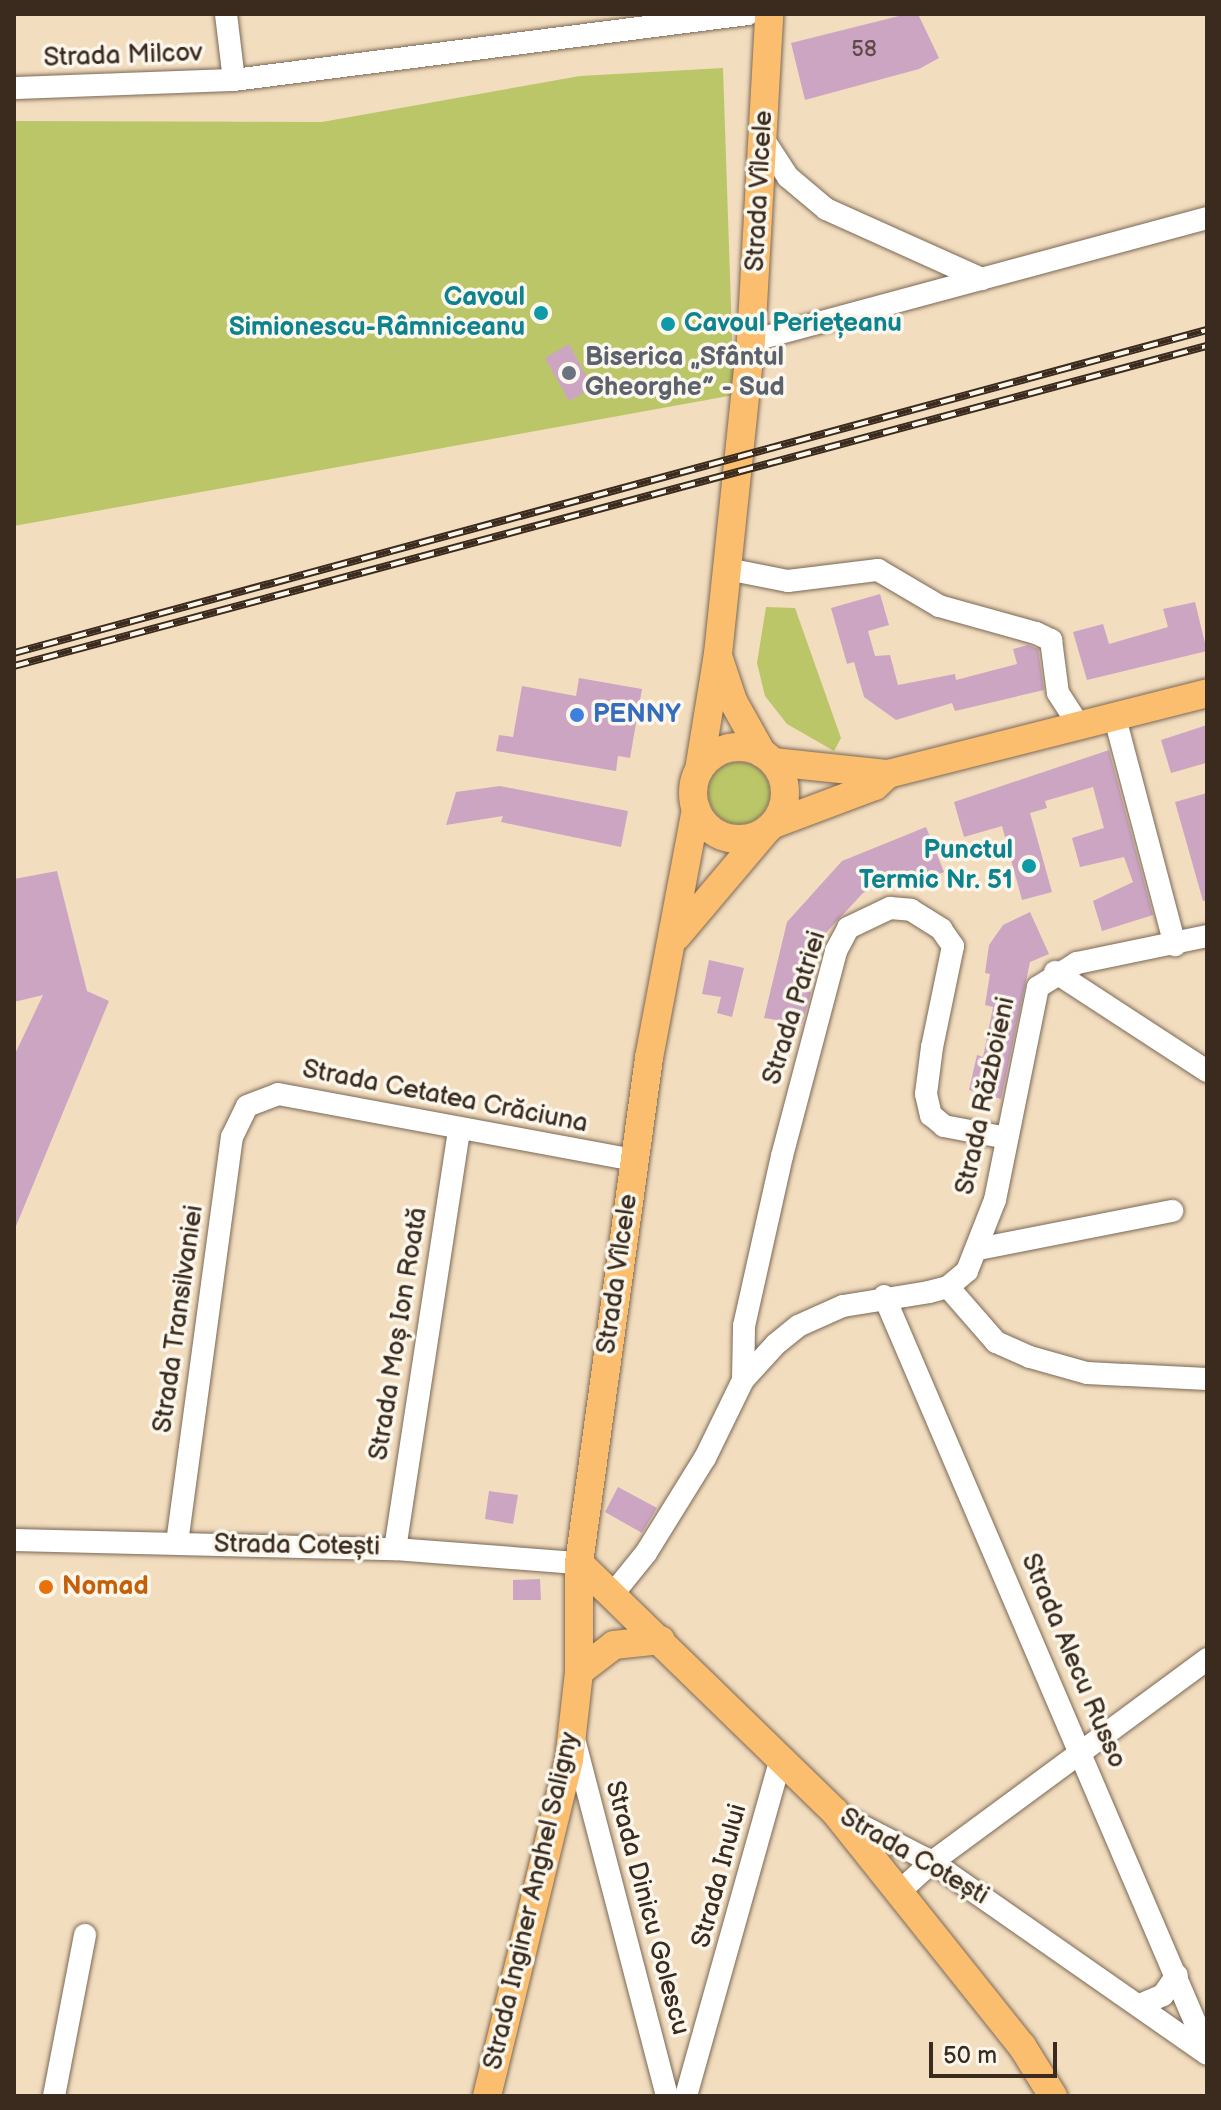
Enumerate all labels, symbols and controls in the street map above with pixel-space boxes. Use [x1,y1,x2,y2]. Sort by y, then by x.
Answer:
house number: 58 [851,37,877,63]
street label: Strada Milcov [43,38,203,74]
street label: Strada Vîlcele [740,109,780,273]
place label: Cavoul Simionescu-Râmniceanu [229,282,525,344]
marker: Cavoul Simionescu-Râmniceanu [532,304,550,322]
place label: Cavoul Periețeanu [684,308,902,340]
marker: Cavoul Periețeanu [659,315,677,333]
place label: Biserica „Sfântul Gheorghe” - Sud [585,342,785,404]
marker: Biserica „Sfântul Gheorghe” - Sud [560,364,578,382]
place label: PENNY [593,699,681,731]
marker: PENNY [568,706,586,724]
place label: Punctul Termic Nr. 51 [859,835,1013,896]
marker: Punctul Termic Nr. 51 [1020,857,1038,875]
street label: Strada Patriei [757,927,833,1089]
street label: Strada Războieni [950,994,1022,1198]
street label: Strada Cetatea Crăciuna [300,1054,590,1140]
street label: Strada Vîlcele [591,1192,645,1356]
street label: Strada Transilvaniei [148,1203,210,1435]
street label: Strada Moș Ion Roată [364,1205,434,1463]
street label: Strada Cotești [214,1529,380,1563]
street label: Strada Alecu Russo [1014,1549,1132,1773]
place label: Nomad [62,1571,149,1603]
marker: Nomad [37,1578,55,1596]
street label: Strada Inginer Anghel Saligny [478,1729,586,2073]
street label: Strada Dinicu Golescu [598,1778,696,2038]
street label: Strada Inului [686,1801,754,1951]
street label: Strada Cotești [834,1802,994,1912]
scale bar [933,2026,1061,2076]
text: 50 m [943,2041,997,2070]

